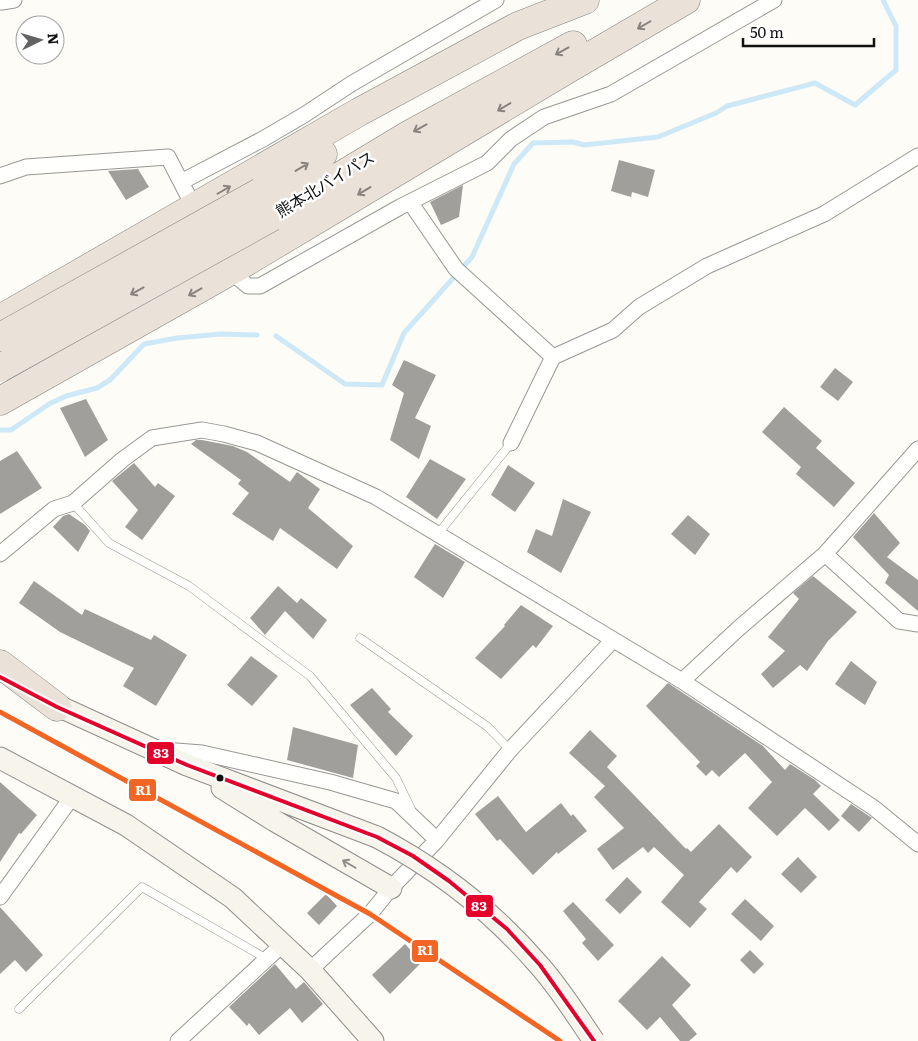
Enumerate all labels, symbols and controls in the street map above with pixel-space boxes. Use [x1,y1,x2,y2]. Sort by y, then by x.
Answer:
north arrow [15,15,65,65]
scale bar [743,15,874,47]
one-way arrow [637,20,651,30]
text: 50 m [750,20,784,43]
text: N [43,32,64,46]
one-way arrow [556,46,570,56]
one-way arrow [497,103,511,113]
one-way arrow [413,124,427,134]
street label: 熊本北バイパス [270,144,379,222]
one-way arrow [294,162,308,172]
one-way arrow [217,185,232,195]
one-way arrow [358,186,372,196]
one-way arrow [130,287,145,296]
one-way arrow [188,287,202,297]
line badge: 83 [146,741,175,765]
text: 83 [153,742,169,762]
unlabelled marker [215,773,225,783]
line badge: R1 [128,778,157,802]
text: R1 [135,779,151,799]
one-way arrow [342,859,357,869]
line badge: 83 [465,894,494,918]
text: 83 [471,895,487,915]
line badge: R1 [411,939,439,963]
text: R1 [417,939,433,959]

